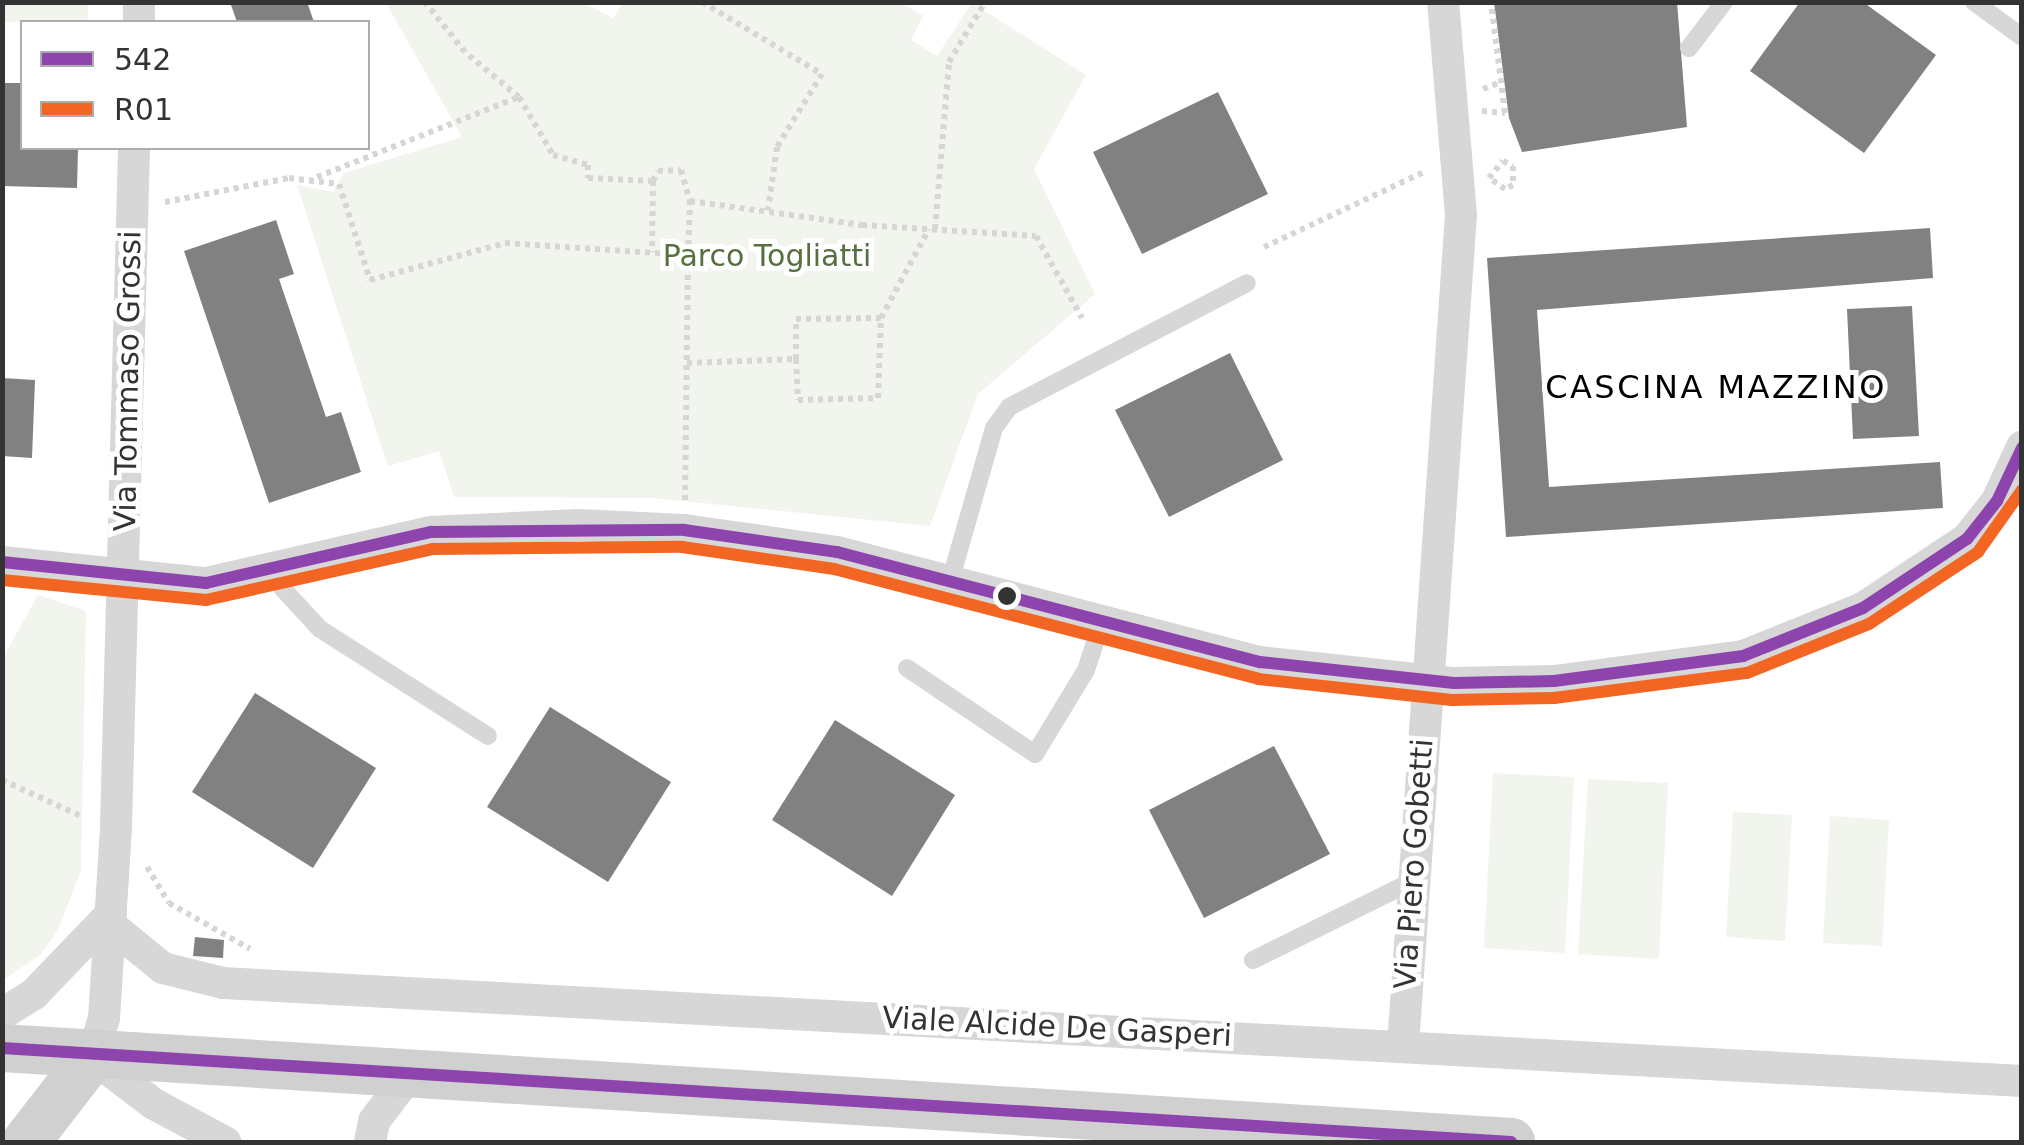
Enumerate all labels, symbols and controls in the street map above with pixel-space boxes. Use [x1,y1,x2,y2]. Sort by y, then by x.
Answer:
legend [20,20,370,150]
text: 542 [114,42,171,77]
text: R01 [114,92,173,127]
street label: Via Tommaso Grossi [107,230,149,532]
park label: Parco Togliatti [663,238,871,274]
district label: CASCINA MAZZINO [1545,368,1887,406]
unlabelled marker [997,586,1017,606]
street label: Via Piero Gobetti [1387,738,1441,990]
street label: Viale Alcide De Gasperi [881,1000,1233,1054]

